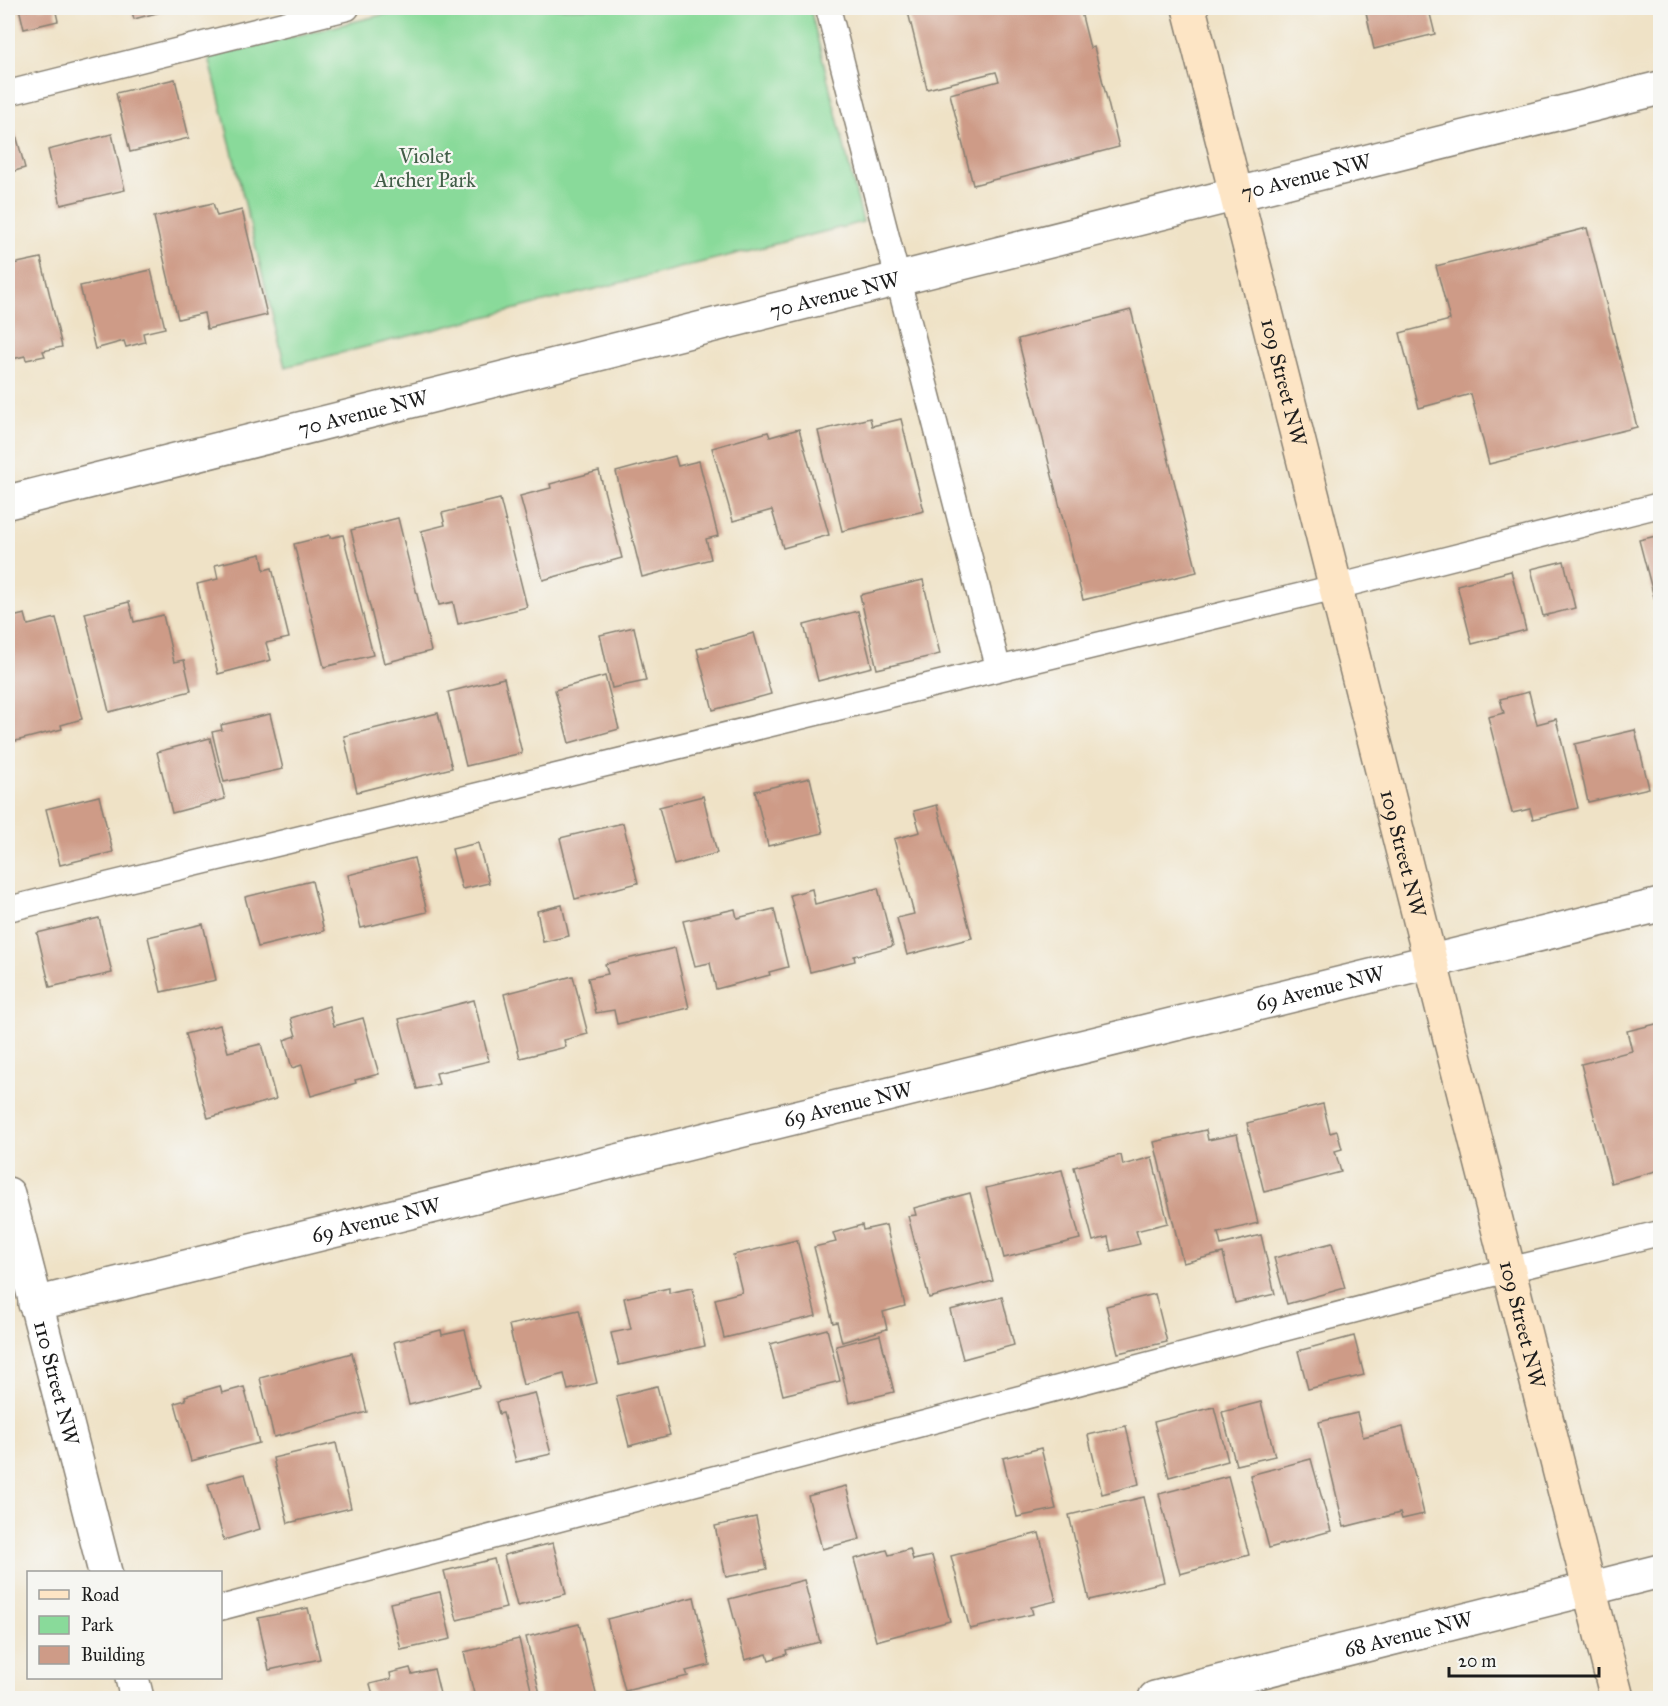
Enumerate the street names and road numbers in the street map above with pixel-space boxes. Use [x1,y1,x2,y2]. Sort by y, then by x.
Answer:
street label: 70 Avenue NW [1238,148,1375,206]
street label: 70 Avenue NW [767,266,903,324]
street label: 109 Street NW [1255,316,1313,450]
street label: 70 Avenue NW [295,384,432,442]
street label: 109 Street NW [1374,787,1432,921]
street label: 69 Avenue NW [1253,960,1388,1017]
street label: 69 Avenue NW [781,1076,916,1133]
street label: 69 Avenue NW [309,1192,444,1249]
street label: 109 Street NW [1494,1258,1551,1392]
street label: 110 Street NW [28,1318,85,1449]
street label: 68 Avenue NW [1341,1605,1476,1663]

